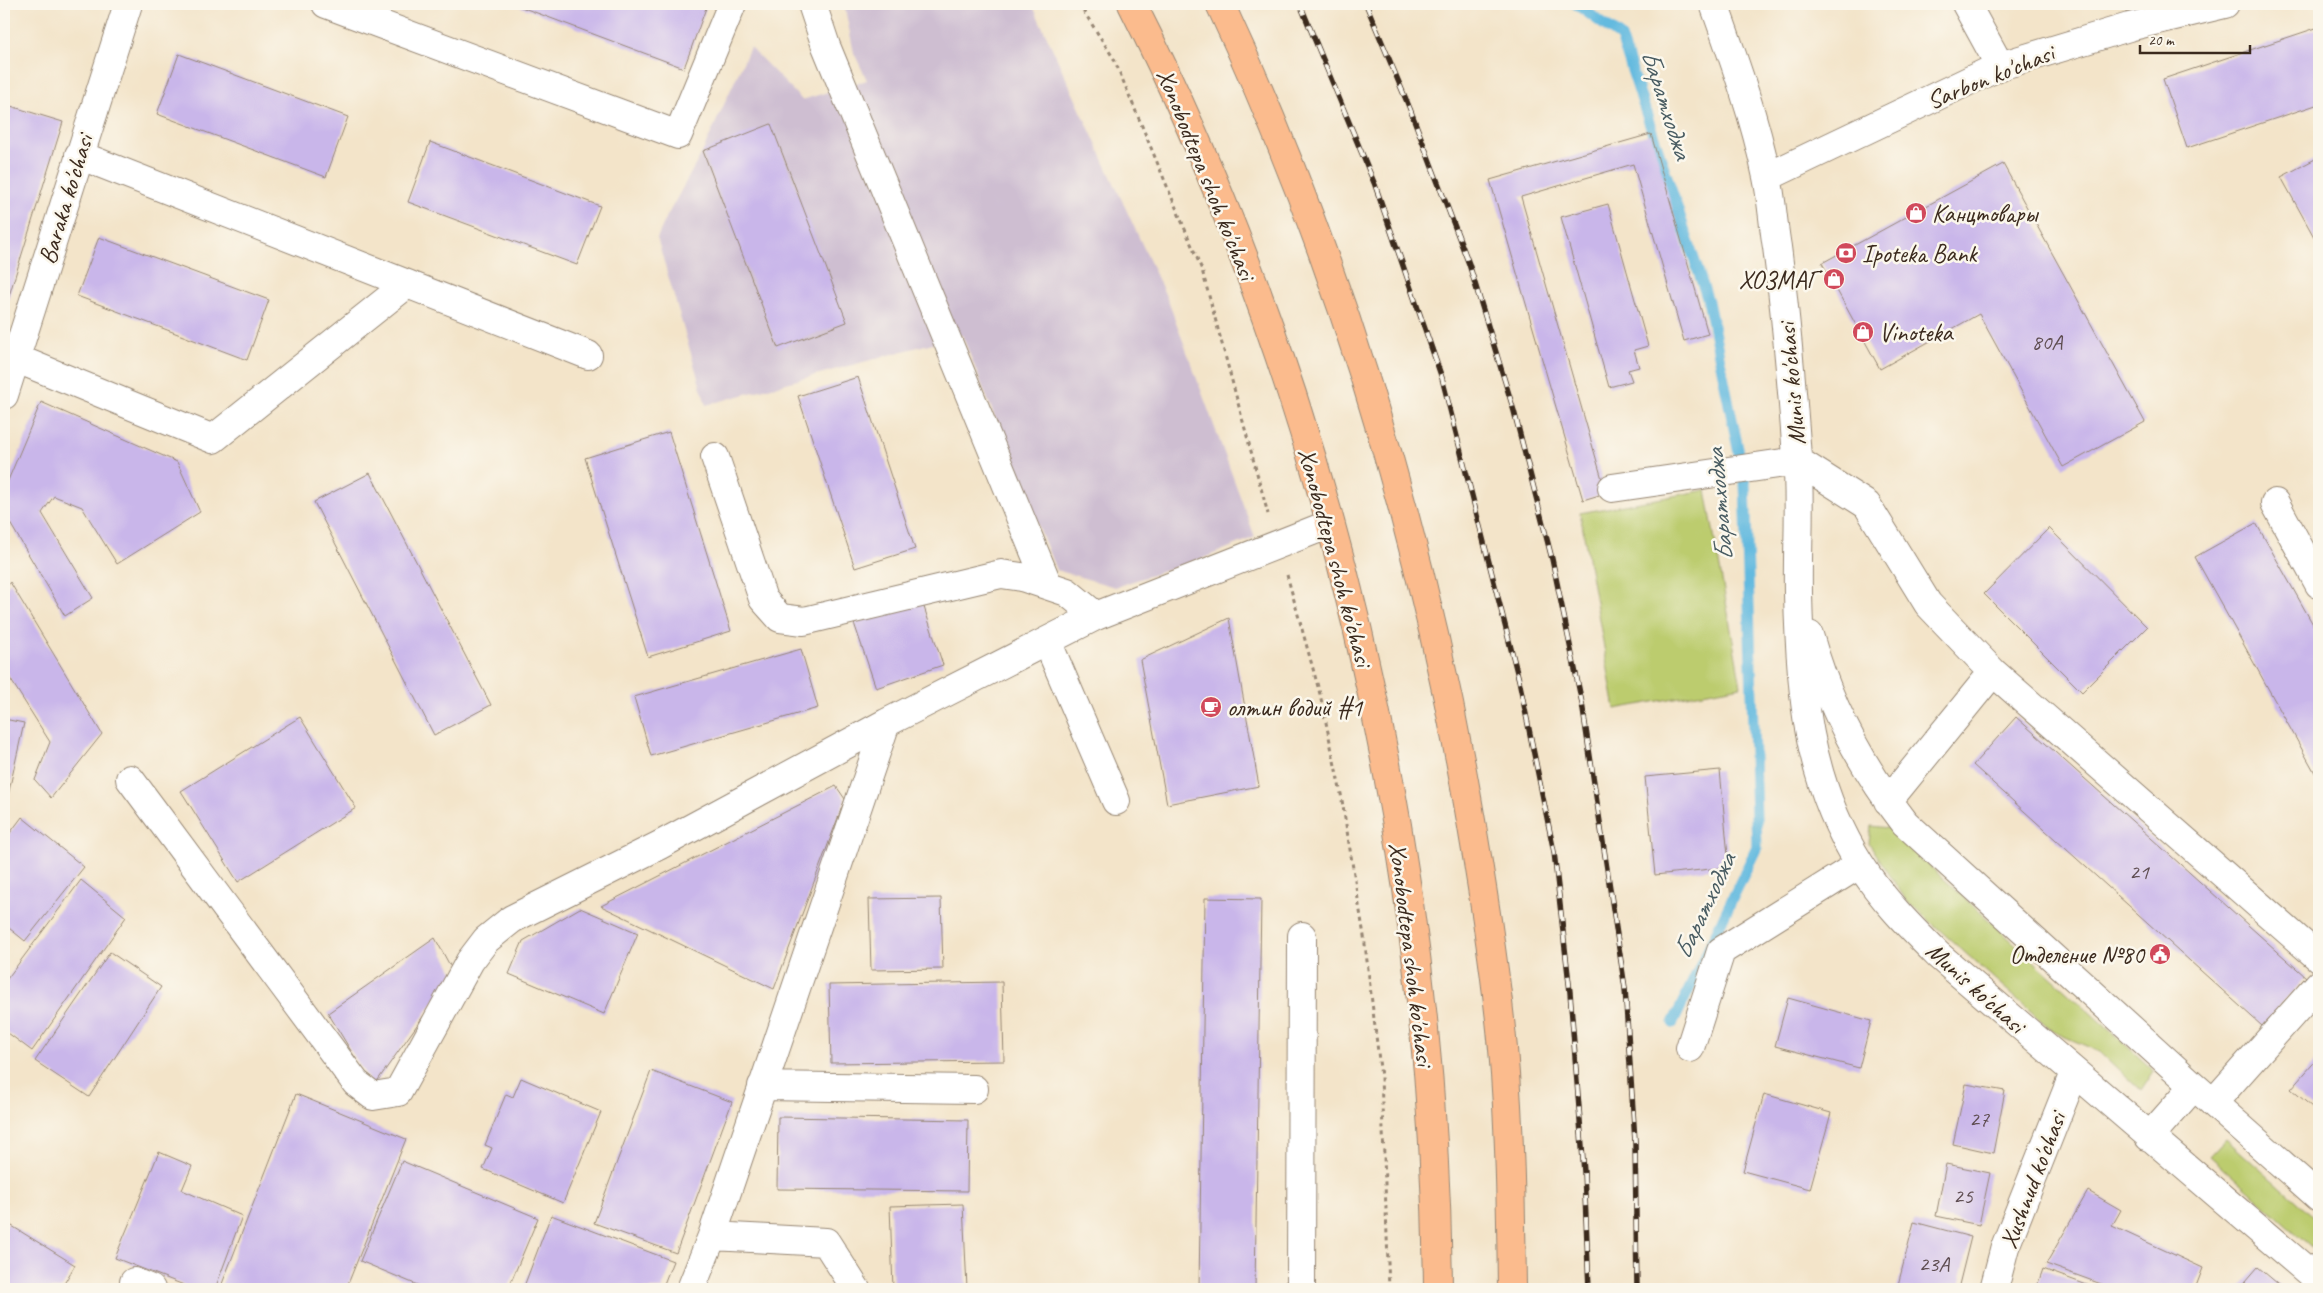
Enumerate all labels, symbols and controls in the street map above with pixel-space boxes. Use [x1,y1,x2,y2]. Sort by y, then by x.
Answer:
scale bar [2140,22,2250,54]
text: 20 m [2148,31,2175,50]
street label: Sarbon ko'chasi [1922,36,2062,117]
water label: Баратходжа [1633,45,1700,165]
street label: Xonobodtepa shoh ko'chasi [1149,64,1264,288]
street label: Baraka ko'chasi [31,128,102,268]
place label: Канцтовары [1932,198,2039,230]
shop icon: Канцтовары [1904,201,1928,225]
place label: Ipoteka Bank [1862,238,1979,270]
bank icon: Ipoteka Bank [1834,241,1858,265]
place label: ХОЗМАГ [1739,264,1824,296]
shop icon: ХОЗМАГ [1822,267,1846,291]
place label: Vinoteka [1879,317,1955,349]
street label: Munis ko'chasi [1770,318,1813,446]
shop icon: Vinoteka [1851,320,1875,344]
house number: 80A [2032,328,2063,356]
street label: Xonobodtepa shoh ko'chasi [1290,445,1380,673]
water label: Баратходжа [1698,445,1741,563]
place label: олтин водий #1 [1227,692,1364,724]
cafe icon: олтин водий #1 [1199,695,1223,719]
street label: Xonobodtepa shoh ko'chasi [1381,841,1441,1071]
water label: Баратходжа [1666,846,1744,964]
house number: 21 [2129,858,2150,886]
street label: Munis ko'chasi [1919,935,2034,1043]
place label: Отделение №80 [2010,939,2146,971]
public building icon: Отделение №80 [2148,942,2172,966]
house number: 27 [1969,1105,1990,1133]
street label: Xushnud ko'chasi [1992,1105,2075,1253]
house number: 25 [1953,1182,1974,1210]
house number: 23A [1919,1250,1950,1278]

